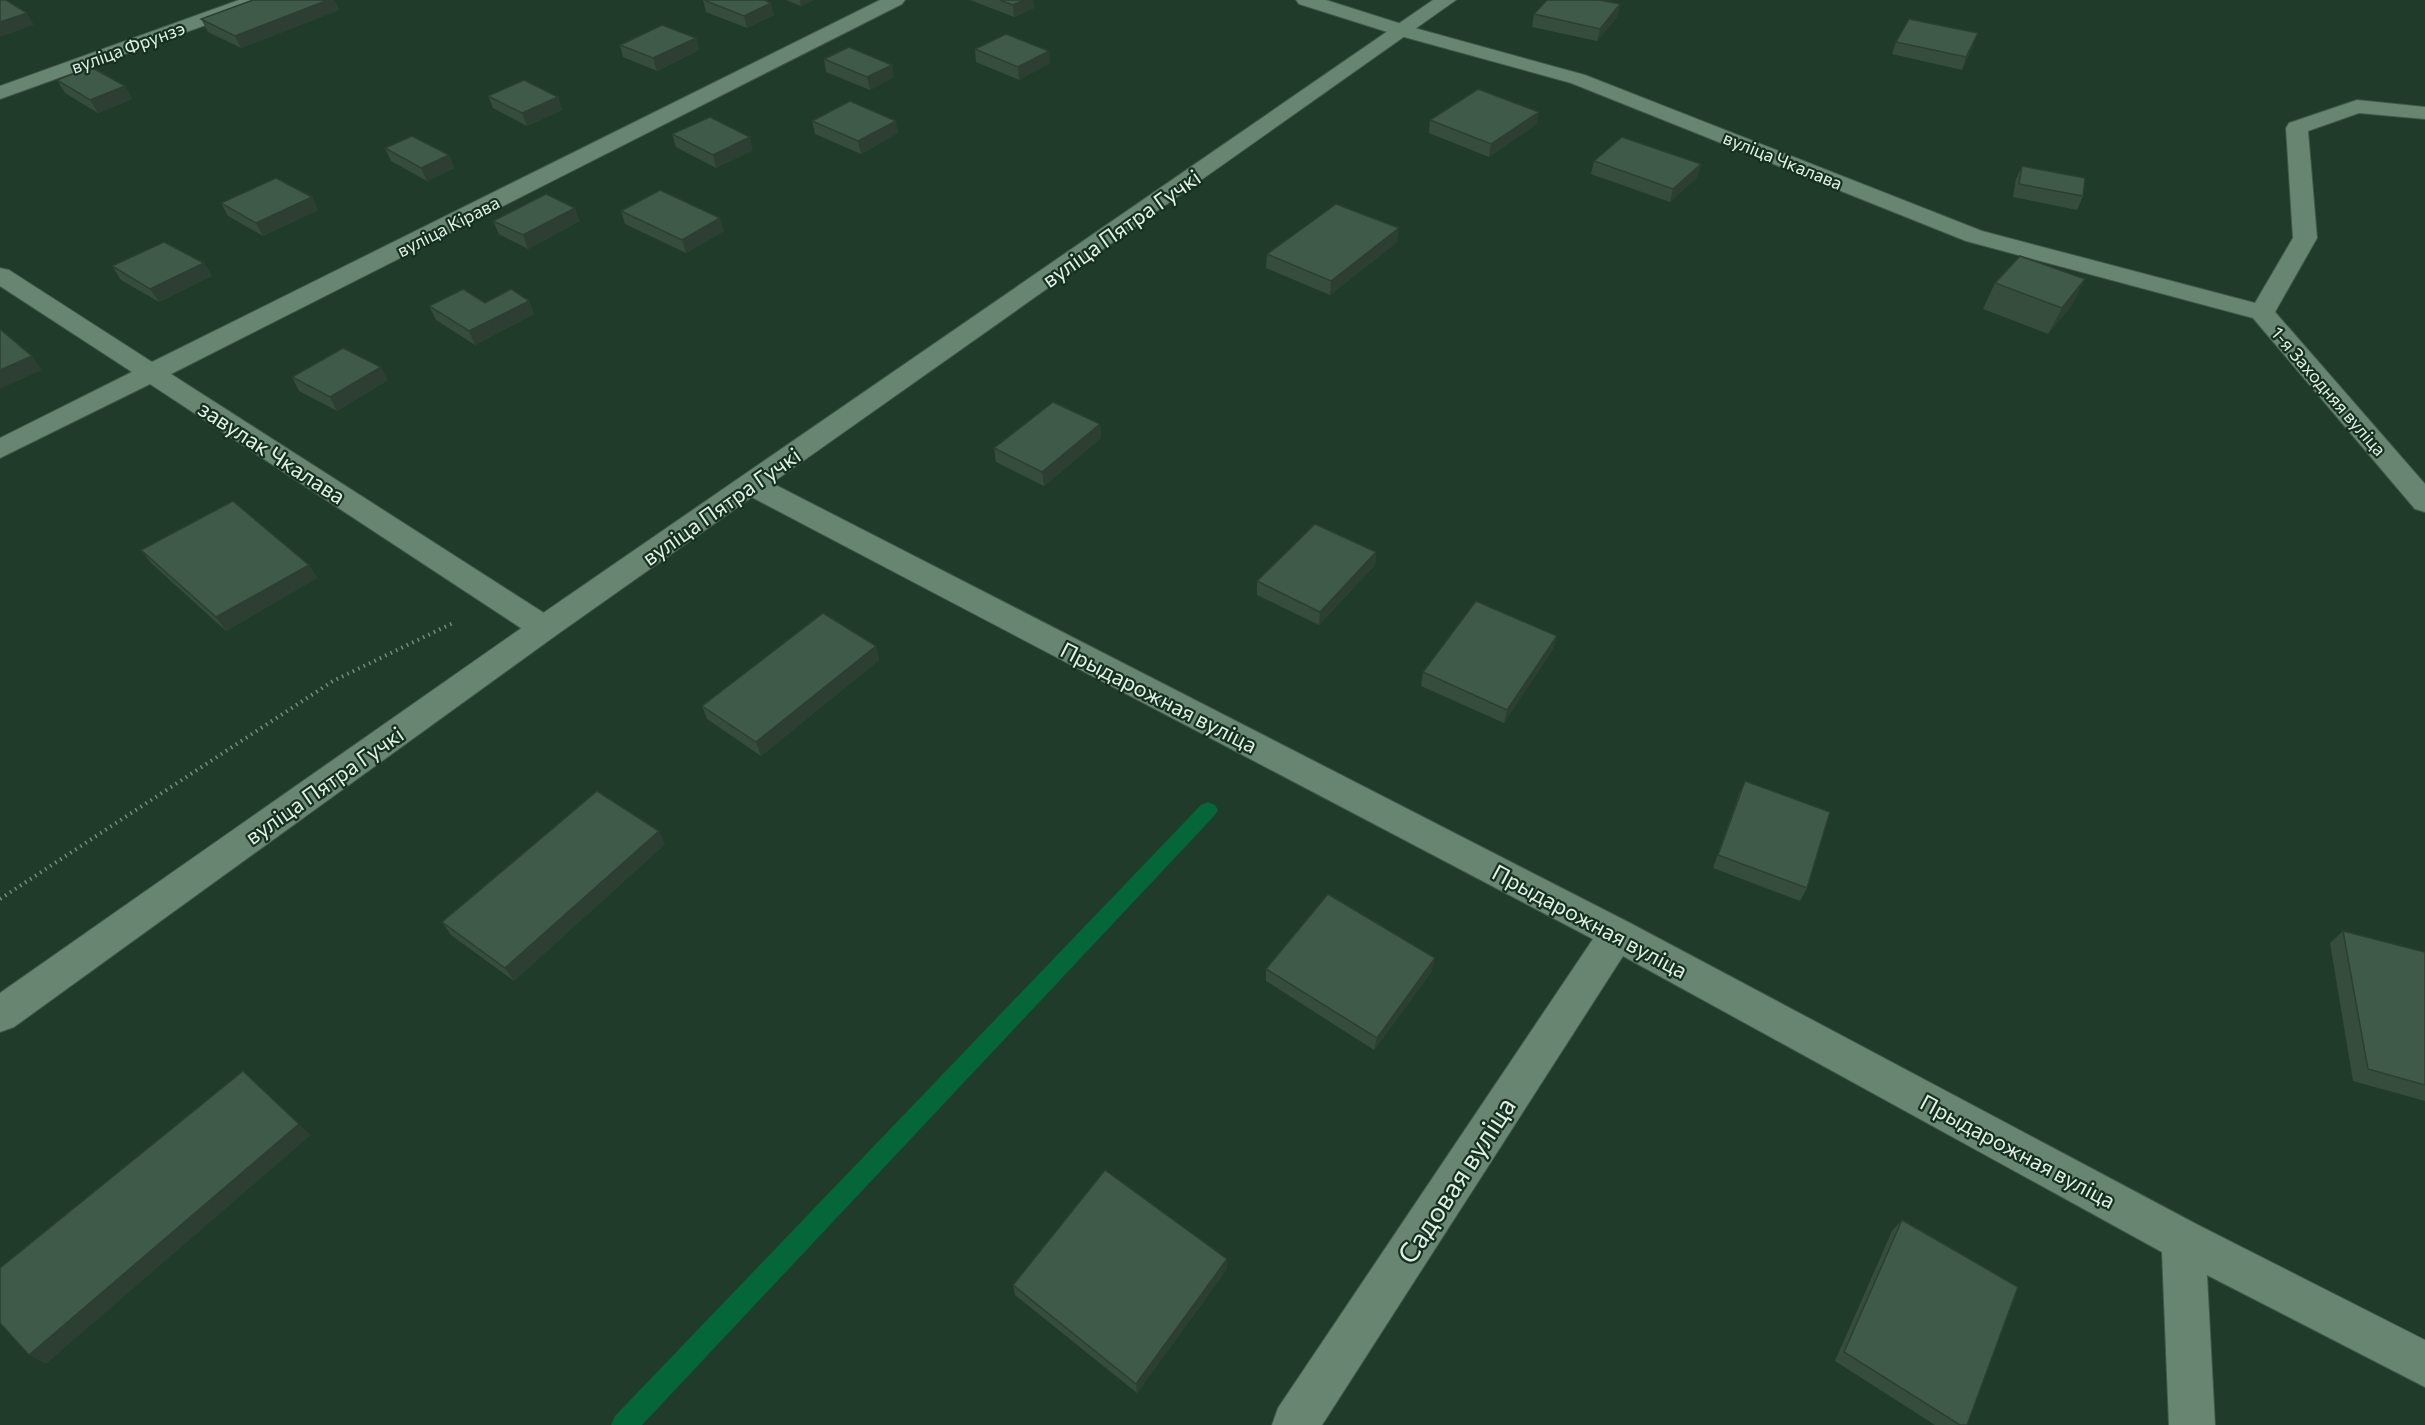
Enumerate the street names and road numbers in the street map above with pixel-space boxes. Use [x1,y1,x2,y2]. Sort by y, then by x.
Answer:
street label: вуліца Фрунзэ [68,16,188,78]
street label: вуліца Чкалава [1720,126,1846,194]
street label: вуліца Пятра Гучкі [1037,163,1205,293]
street label: вуліца Кірава [393,191,503,261]
street label: 1-я Заходняя вуліца [2267,322,2391,460]
street label: завулак Чкалава [194,394,350,510]
street label: вуліца Пятра Гучкі [637,441,805,571]
street label: Прыдарожная вуліца [1056,636,1262,758]
street label: вуліца Пятра Гучкі [240,720,408,850]
street label: Прыдарожная вуліца [1488,858,1692,984]
street label: Прыдарожная вуліца [1916,1088,2120,1214]
street label: Садовая вуліца [1390,1091,1522,1269]

